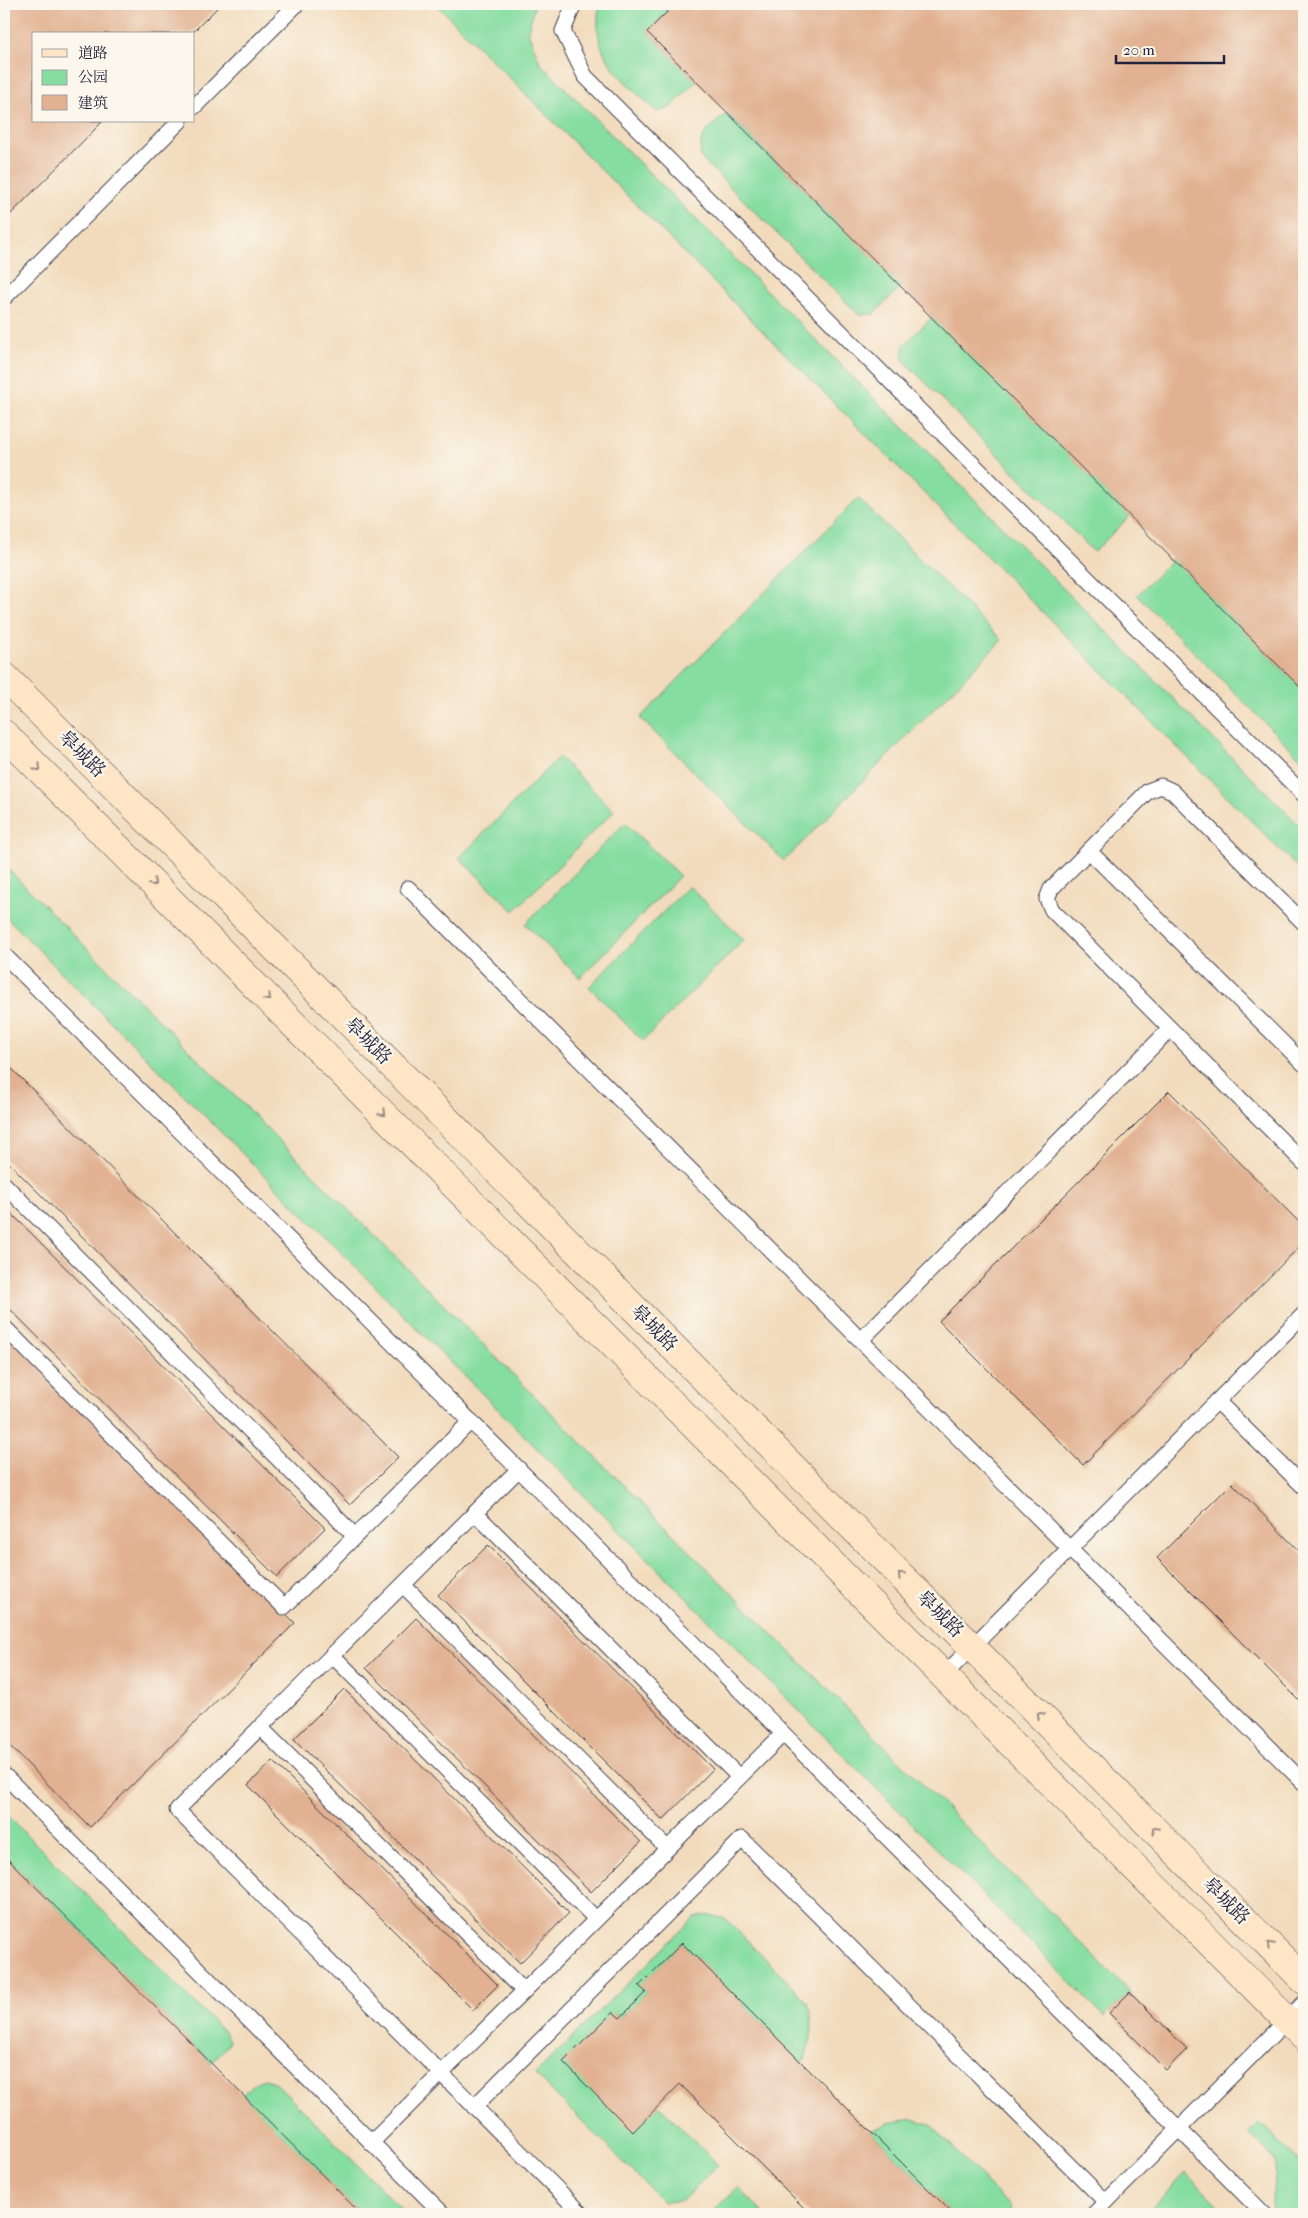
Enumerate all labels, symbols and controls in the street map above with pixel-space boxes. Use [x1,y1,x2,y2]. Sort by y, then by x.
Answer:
legend [32,32,195,122]
scale bar [1116,32,1223,64]
text: 20 m [1123,41,1155,59]
text: 道路 [78,44,108,62]
text: 公园 [78,68,108,86]
text: 建筑 [78,94,108,112]
street label: 皋城路 [54,726,110,782]
one-way arrow [32,763,41,772]
one-way arrow [147,878,156,887]
one-way arrow [262,993,271,1002]
street label: 皋城路 [340,1013,396,1069]
one-way arrow [377,1108,386,1117]
street label: 皋城路 [626,1300,682,1356]
one-way arrow [898,1572,907,1581]
street label: 皋城路 [912,1586,968,1642]
one-way arrow [1037,1712,1046,1721]
one-way arrow [1152,1827,1161,1836]
street label: 皋城路 [1198,1873,1254,1929]
one-way arrow [1267,1942,1276,1951]

